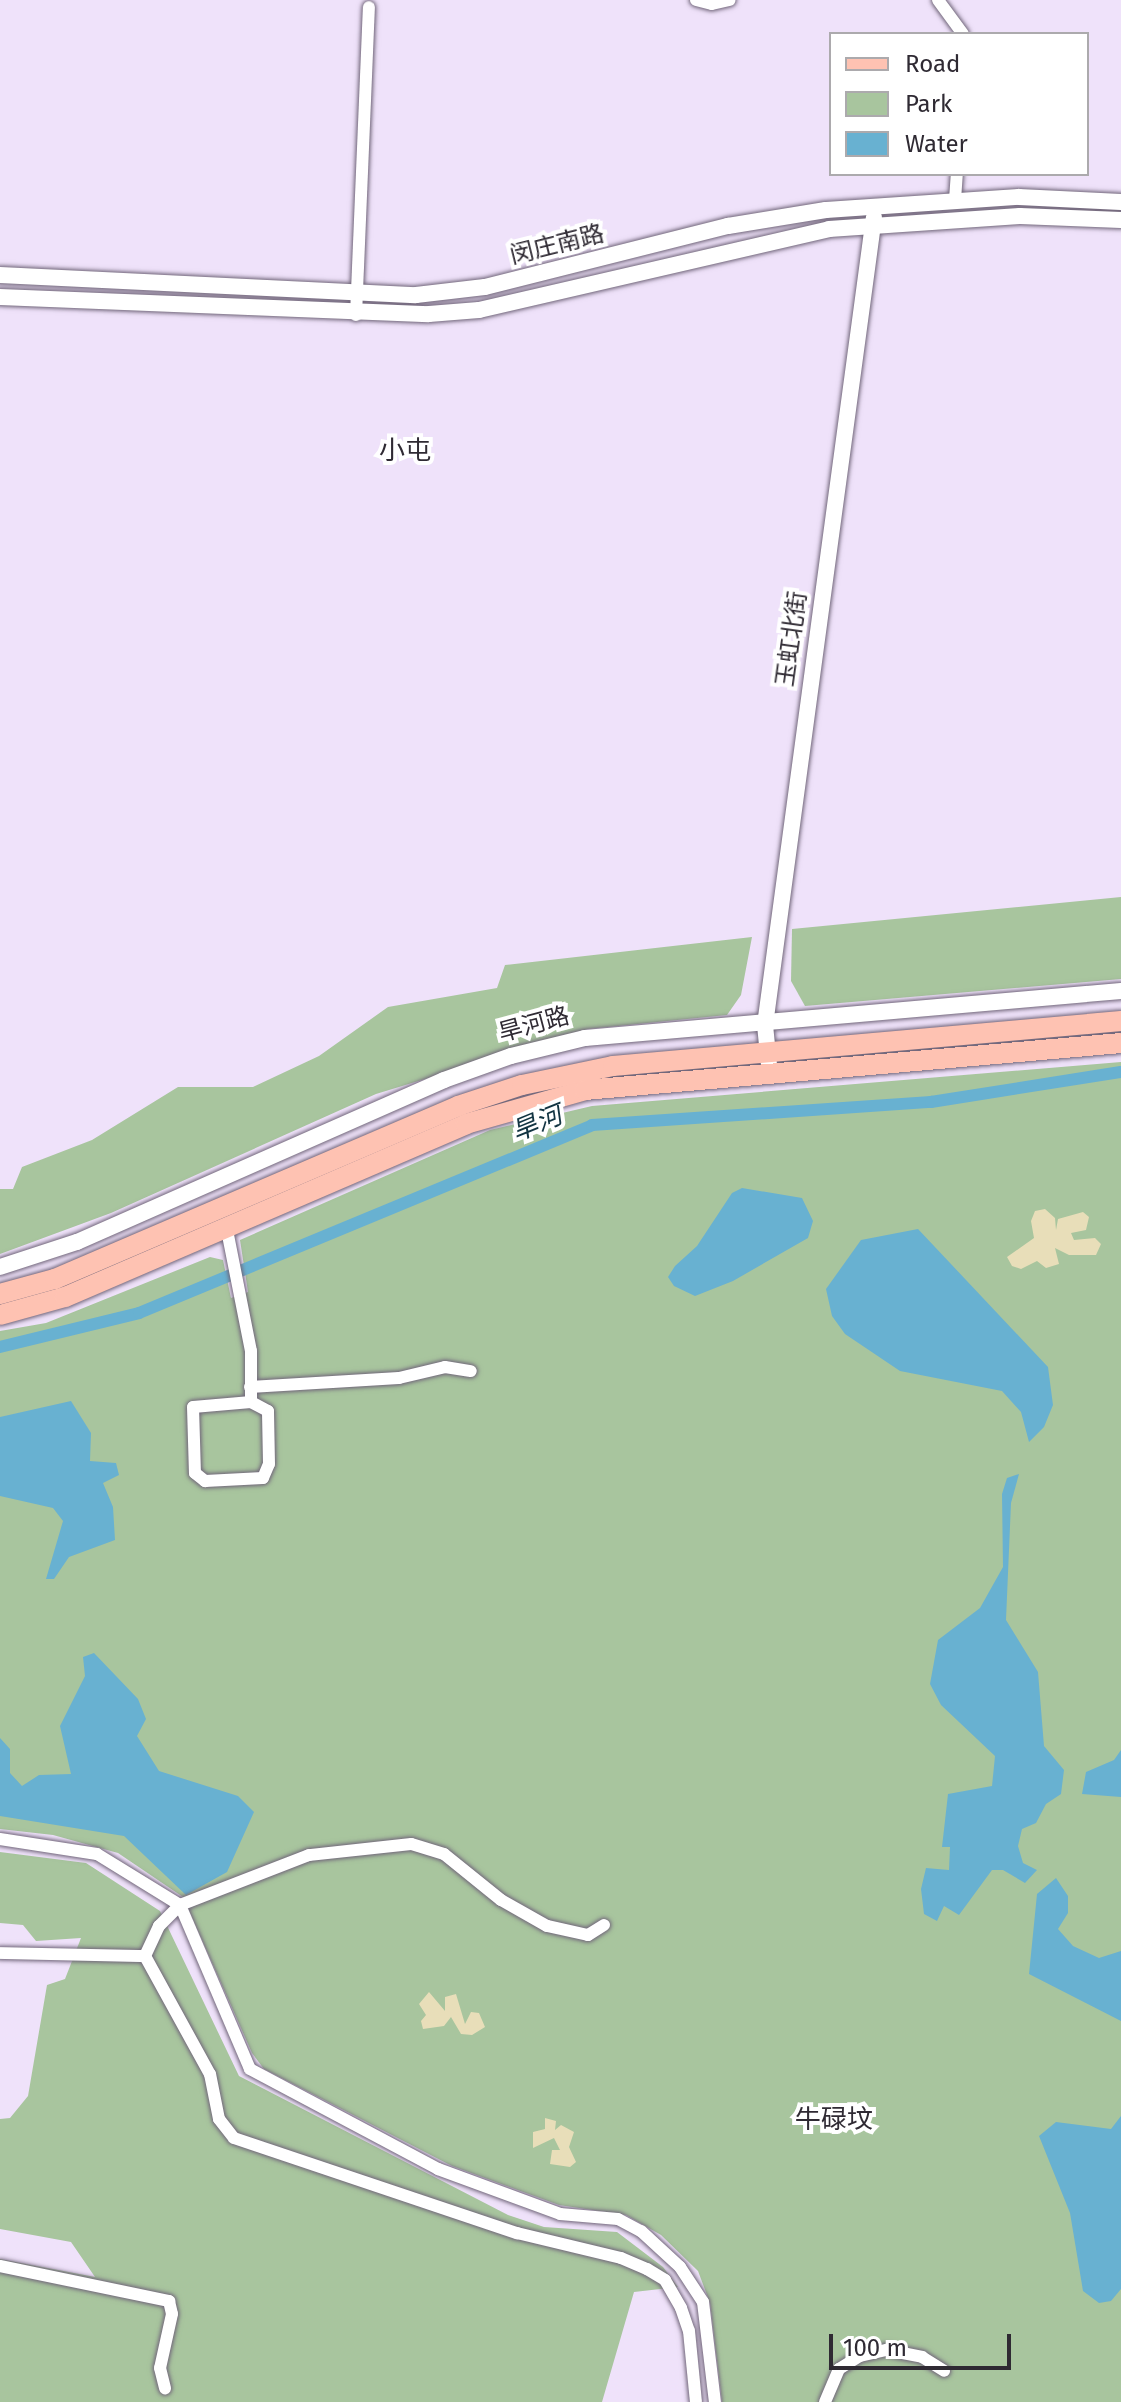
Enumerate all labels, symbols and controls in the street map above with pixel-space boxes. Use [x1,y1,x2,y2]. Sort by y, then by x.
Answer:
legend [829,32,1089,176]
text: Road [905,50,960,78]
text: Park [905,90,952,118]
text: Water [905,130,968,158]
street label: 闵庄南路 [507,219,607,271]
district label: 小屯 [379,435,431,467]
street label: 玉虹北街 [771,589,813,689]
street label: 旱河路 [495,1002,573,1048]
water label: 旱河 [507,1100,567,1148]
district label: 牛碌坟 [795,2104,873,2136]
scale bar [833,2318,1015,2368]
text: 100 m [843,2334,907,2362]

